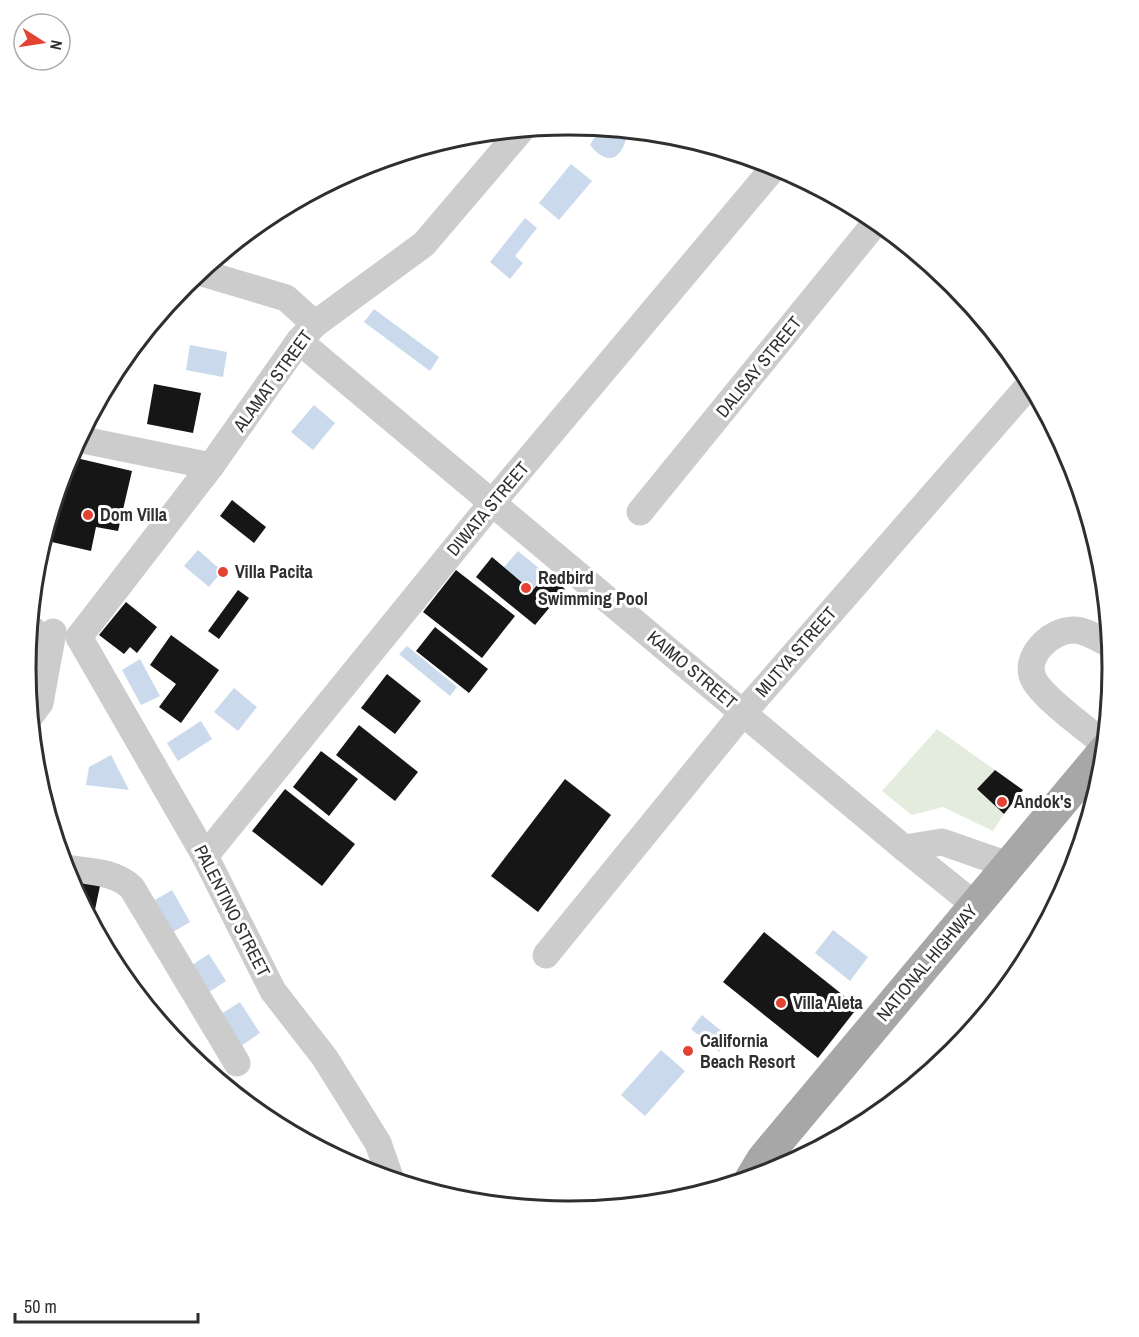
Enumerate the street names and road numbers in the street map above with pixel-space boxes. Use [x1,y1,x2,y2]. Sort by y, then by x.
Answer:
street label: DALISAY STREET [710,311,807,422]
street label: ALAMAT STREET [227,325,318,437]
street label: DIWATA STREET [441,456,535,561]
street label: MUTYA STREET [749,601,842,702]
street label: KAIMO STREET [642,625,742,715]
street label: PALENTINO STREET [188,841,276,981]
street label: NATIONAL HIGHWAY [870,899,983,1026]

